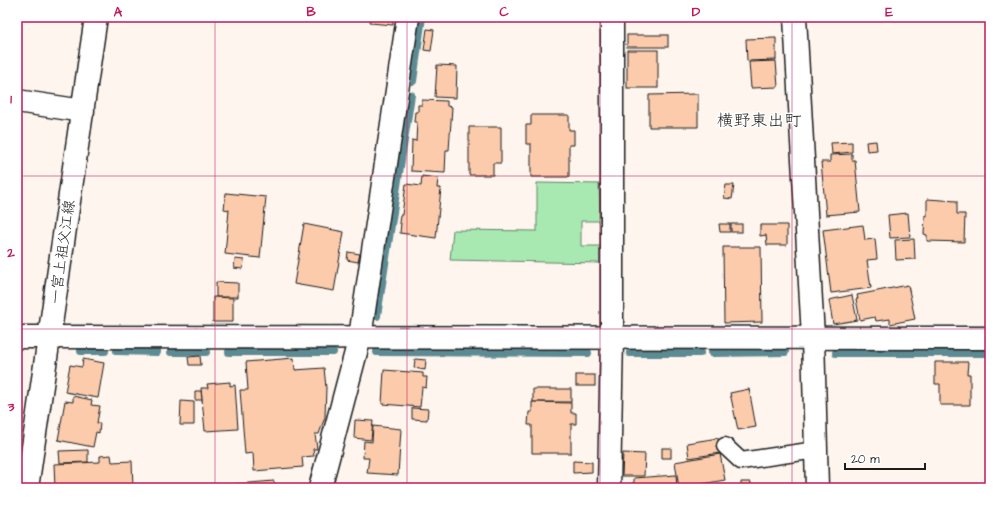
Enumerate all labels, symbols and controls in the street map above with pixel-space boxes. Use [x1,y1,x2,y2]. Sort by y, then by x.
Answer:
text: A [114,3,123,21]
text: B [306,3,316,21]
text: C [499,3,509,21]
text: D [692,3,701,21]
text: E [885,3,893,21]
text: 1 [10,90,12,108]
district label: 横野東出町 [717,109,802,133]
street label: 一宮上祖父江線 [45,199,80,306]
text: 2 [6,244,15,262]
text: 3 [7,398,15,416]
scale bar [845,445,925,471]
text: 20 m [851,451,880,468]

